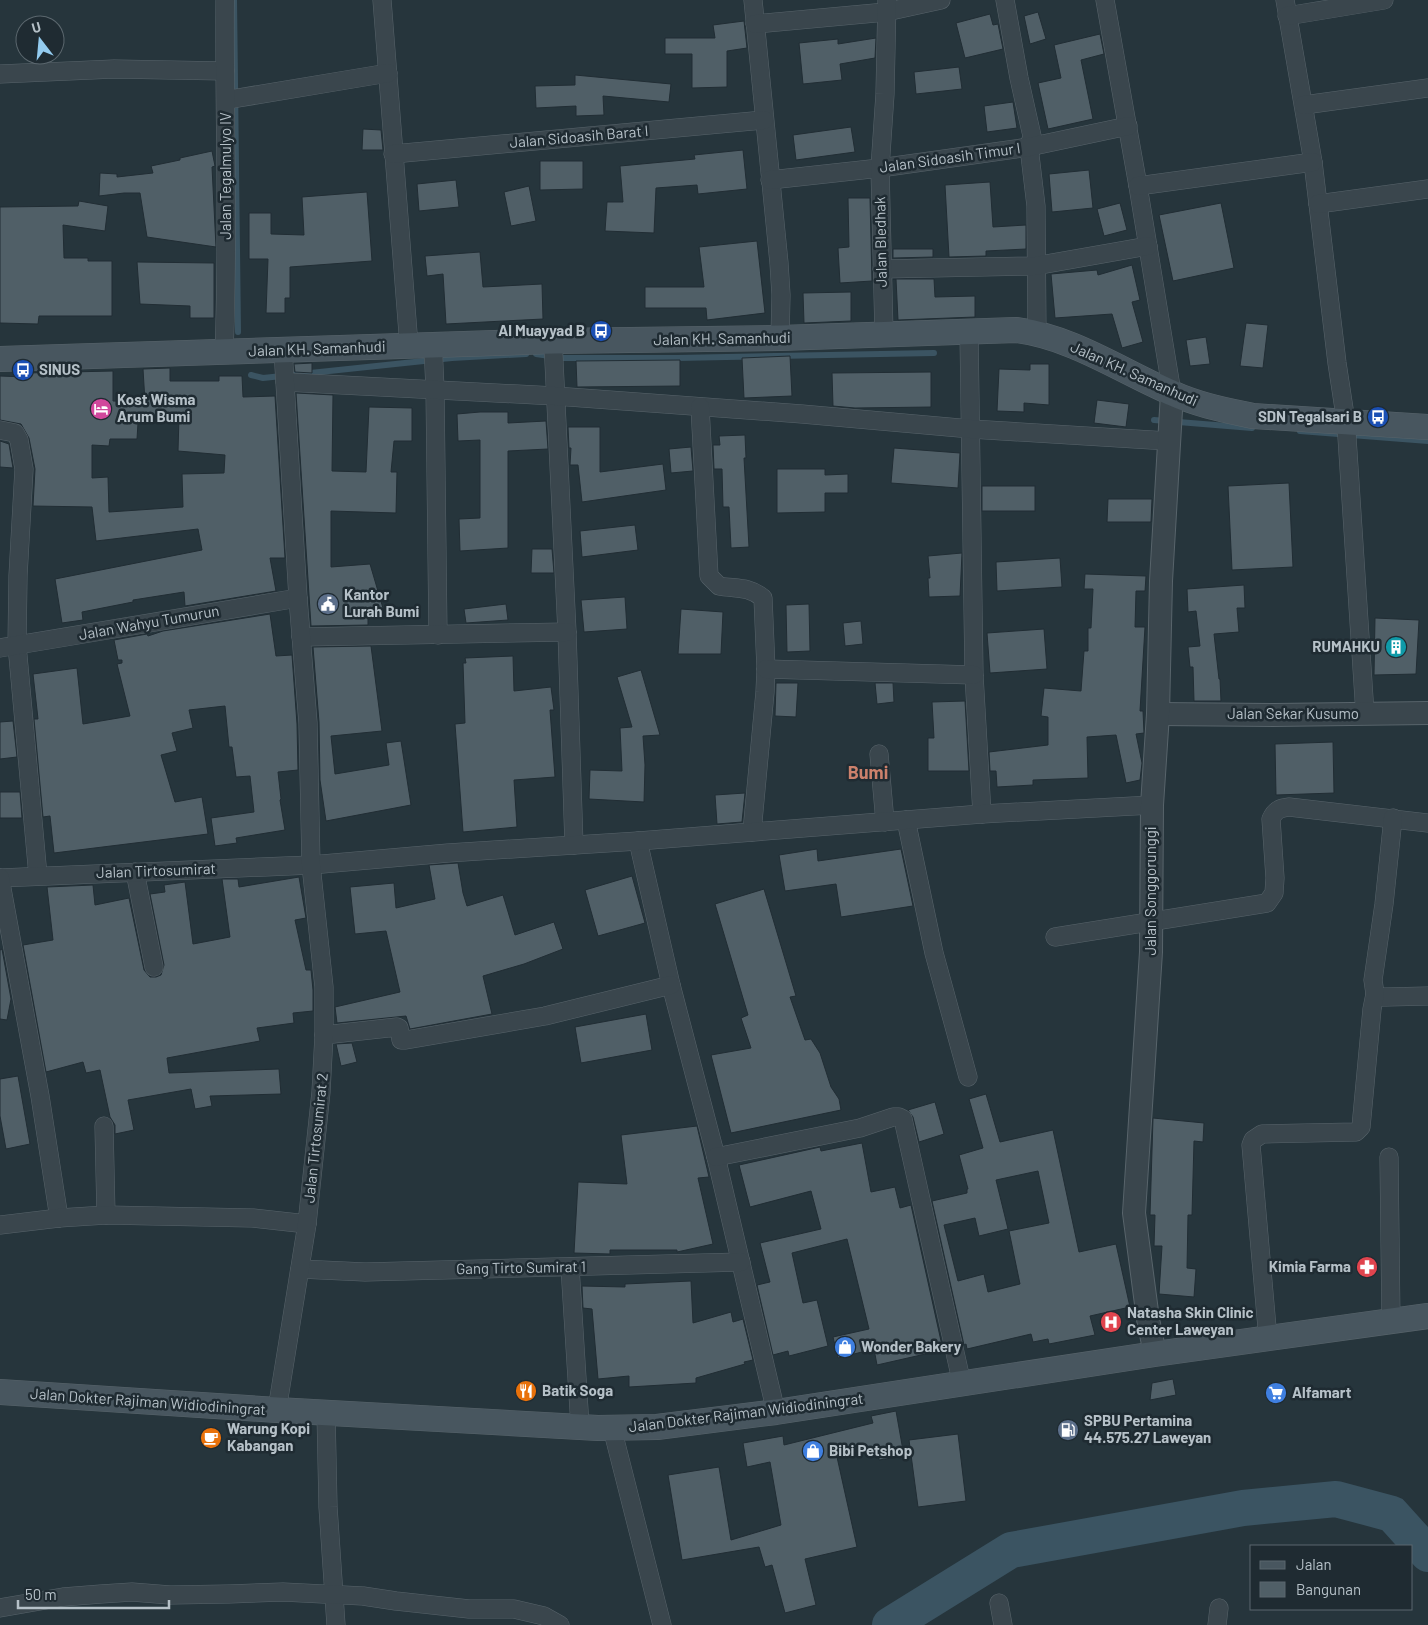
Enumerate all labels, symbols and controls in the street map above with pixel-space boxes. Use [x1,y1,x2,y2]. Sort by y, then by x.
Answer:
north arrow [15,15,65,65]
text: U [30,18,43,36]
street label: Jalan Tegalmulyo IV [216,112,234,240]
street label: Jalan Sidoasih Barat I [509,121,649,151]
street label: Jalan Sidoasih Timur I [878,138,1022,176]
street label: Jalan Bledhak [870,196,890,288]
bus stop icon: Al Muayyad B [589,319,613,343]
place label: Al Muayyad B [498,321,585,339]
street label: Jalan KH. Samanhudi [653,328,791,348]
street label: Jalan KH. Samanhudi [248,337,386,359]
street label: Jalan KH. Samanhudi [1068,337,1201,409]
bus stop icon: SINUS [11,358,35,382]
place label: SINUS [39,360,80,378]
place label: Kost Wisma Arum Bumi [117,390,195,425]
hotel icon: Kost Wisma Arum Bumi [89,397,113,421]
bus stop icon: SDN Tegalsari B [1366,405,1390,429]
place label: SDN Tegalsari B [1258,407,1362,425]
place label: Kantor Lurah Bumi [344,585,419,620]
public building icon: Kantor Lurah Bumi [316,592,340,616]
street label: Jalan Wahyu Tumurun [77,601,221,643]
building icon: RUMAHKU [1384,635,1408,659]
place label: RUMAHKU [1312,637,1380,655]
street label: Jalan Sekar Kusumo [1227,704,1359,722]
district label: Bumi [848,761,888,783]
street label: Jalan Songgorunggi [1141,826,1159,956]
street label: Jalan Tirtosumirat [96,859,216,881]
street label: Jalan Tirtosumirat 2 [299,1072,331,1204]
pharmacy icon: Kimia Farma [1355,1255,1379,1279]
street label: Gang Tirto Sumirat 1 [456,1257,586,1277]
place label: Kimia Farma [1269,1257,1351,1275]
place label: Natasha Skin Clinic Center Laweyan [1127,1303,1254,1338]
hospital icon: Natasha Skin Clinic Center Laweyan [1099,1310,1123,1334]
shop icon: Wonder Bakery [833,1335,857,1359]
place label: Wonder Bakery [861,1337,962,1355]
restaurant icon: Batik Soga [514,1379,538,1403]
place label: Batik Soga [542,1381,613,1399]
supermarket icon: Alfamart [1264,1381,1288,1405]
place label: Alfamart [1292,1383,1352,1401]
street label: Jalan Dokter Rajiman Widiodiningrat [30,1384,267,1418]
street label: Jalan Dokter Rajiman Widiodiningrat [627,1389,864,1435]
place label: SPBU Pertamina 44.575.27 Laweyan [1084,1411,1211,1446]
fuel station icon: SPBU Pertamina 44.575.27 Laweyan [1056,1418,1080,1442]
place label: Warung Kopi Kabangan [227,1419,310,1454]
cafe icon: Warung Kopi Kabangan [199,1426,223,1450]
shop icon: Bibi Petshop [801,1439,825,1463]
place label: Bibi Petshop [829,1441,912,1459]
legend [1250,1545,1413,1610]
text: Jalan [1296,1555,1332,1573]
scale bar [18,1578,169,1610]
text: Bangunan [1296,1580,1361,1598]
text: 50 m [25,1585,57,1603]

